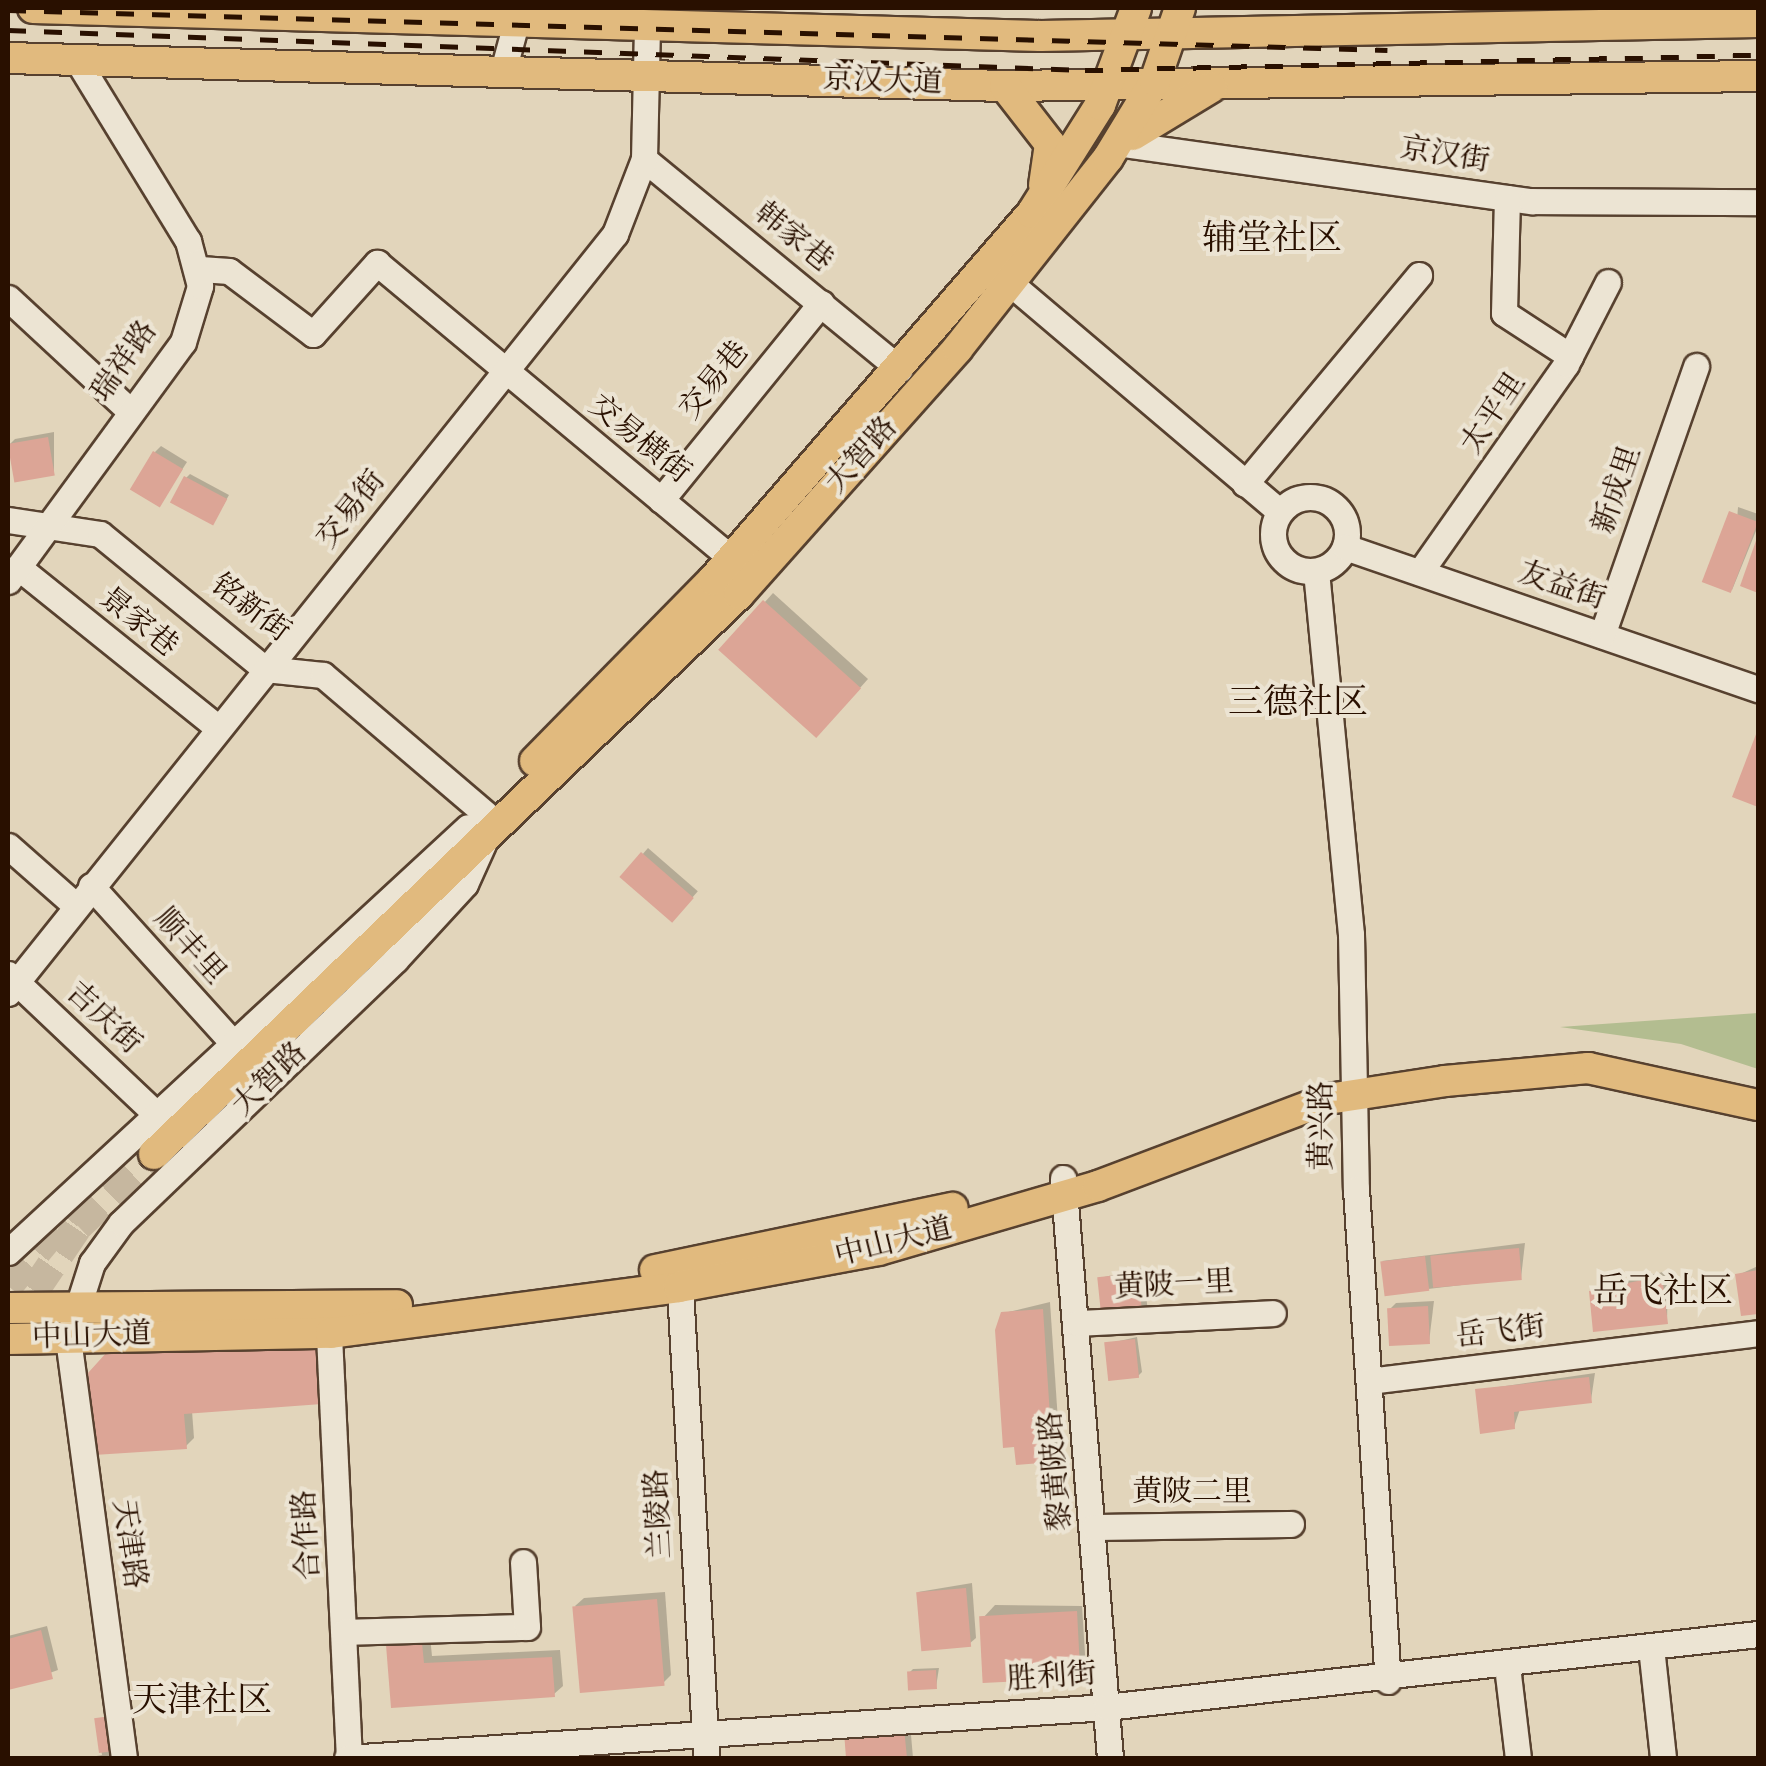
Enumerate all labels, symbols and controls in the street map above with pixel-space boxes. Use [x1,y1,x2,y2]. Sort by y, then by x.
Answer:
street label: 京汉大道 [822,62,944,102]
street label: 京汉街 [1398,131,1492,181]
street label: 韩家巷 [747,196,839,280]
district label: 辅堂社区 [1202,219,1342,261]
street label: 瑞祥路 [84,315,166,409]
street label: 交易巷 [673,335,757,427]
street label: 太平里 [1454,367,1534,461]
street label: 交易横街 [581,388,697,492]
street label: 大智路 [819,411,905,501]
street label: 新成里 [1586,442,1650,538]
street label: 交易街 [310,464,394,556]
street label: 友益街 [1514,555,1610,619]
street label: 铭新街 [203,568,297,650]
street label: 景家巷 [92,581,184,665]
district label: 三德社区 [1228,683,1368,725]
street label: 顺丰里 [146,902,232,992]
street label: 吉庆街 [58,975,148,1063]
street label: 大智路 [225,1036,315,1124]
street label: 黄兴路 [1305,1081,1341,1171]
street label: 中山大道 [831,1211,957,1275]
street label: 黄陂一里 [1113,1265,1235,1307]
district label: 岳飞社区 [1593,1272,1733,1314]
street label: 岳飞街 [1454,1310,1548,1356]
street label: 中山大道 [31,1317,153,1357]
street label: 黎黄陂路 [1034,1410,1080,1532]
street label: 兰陵路 [640,1468,680,1560]
street label: 黄陂二里 [1132,1475,1252,1511]
street label: 合作路 [288,1489,328,1581]
street label: 天津路 [104,1497,152,1591]
street label: 胜利街 [1006,1657,1098,1699]
district label: 天津社区 [132,1681,272,1723]

